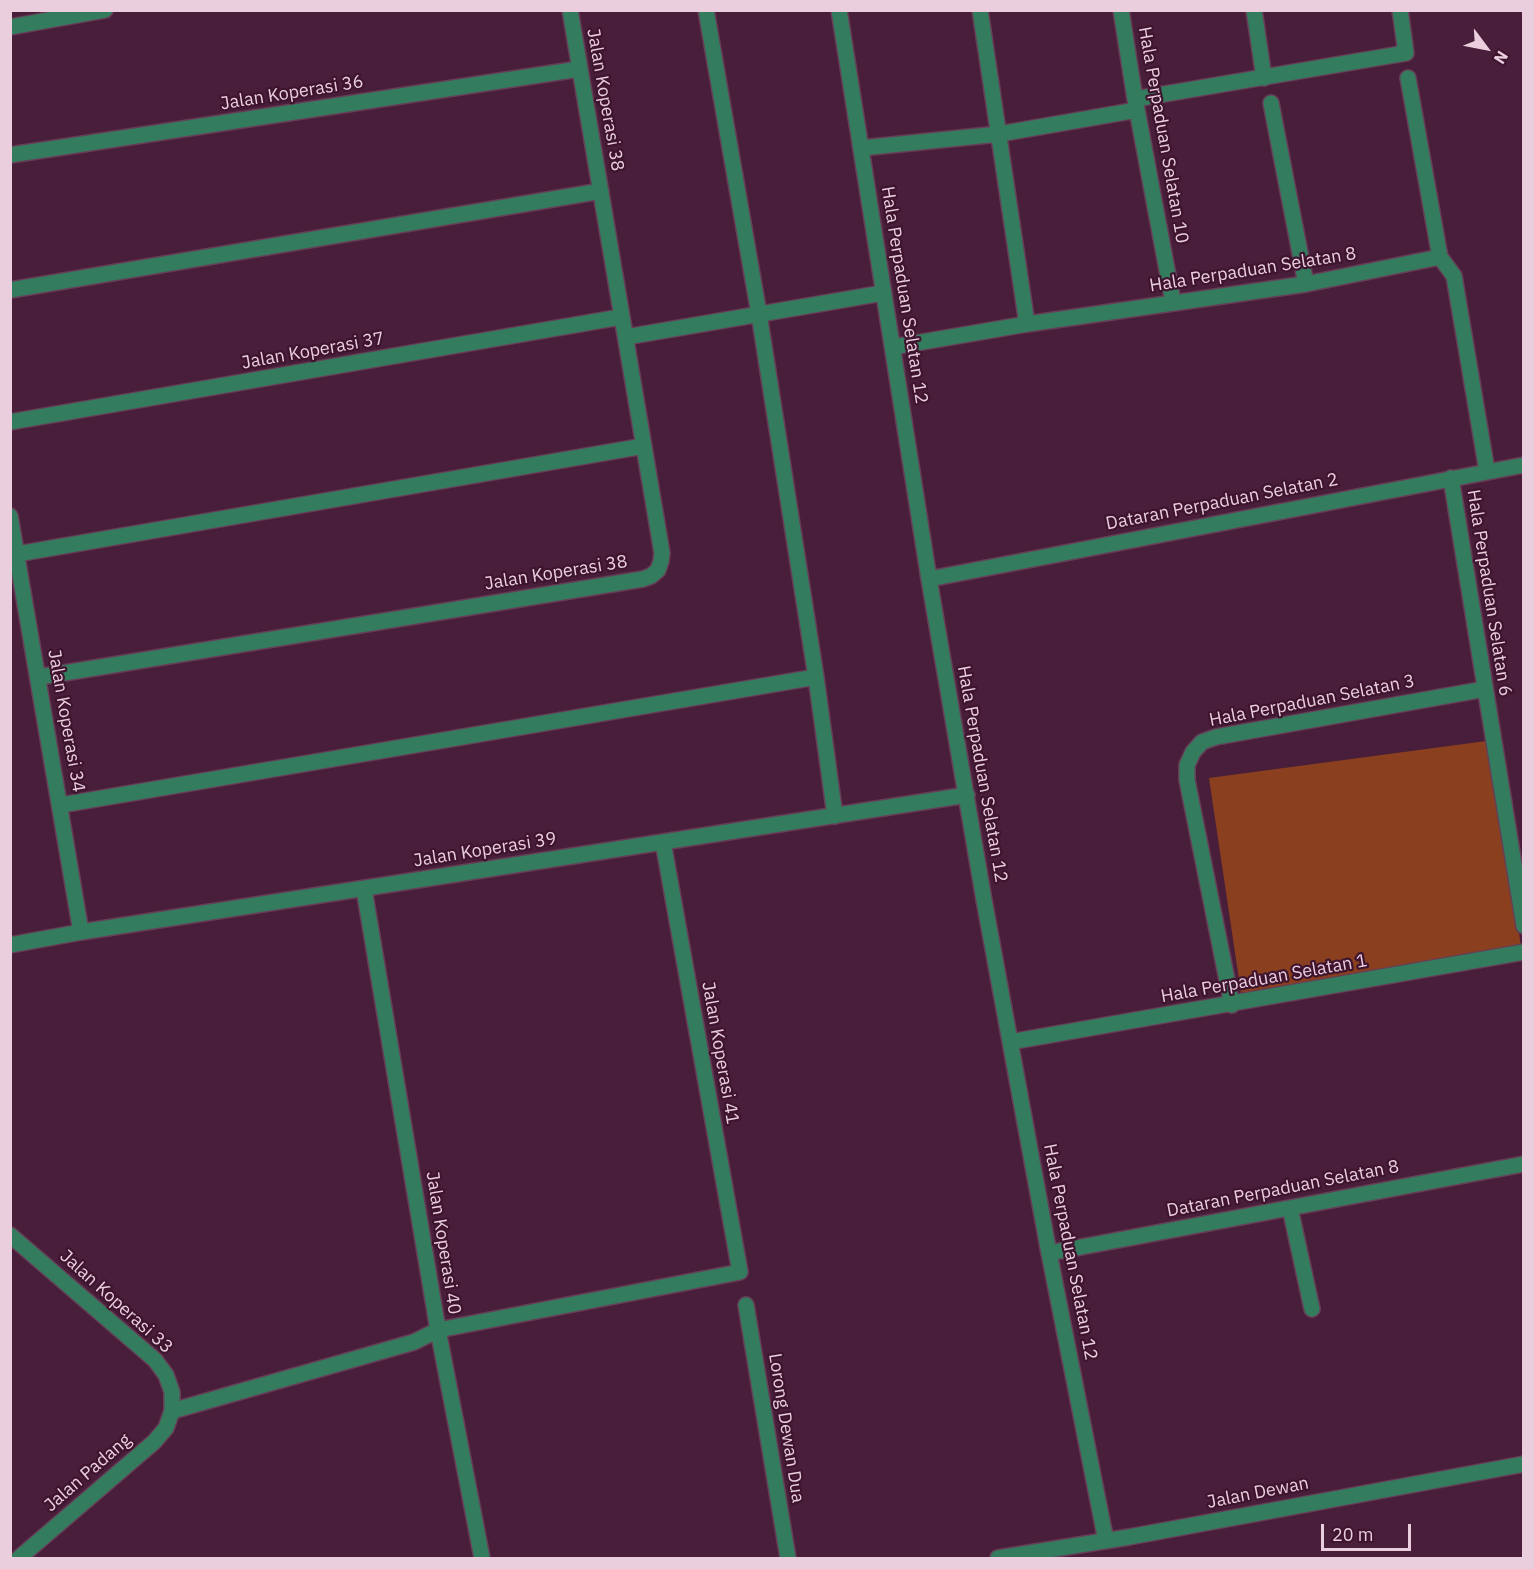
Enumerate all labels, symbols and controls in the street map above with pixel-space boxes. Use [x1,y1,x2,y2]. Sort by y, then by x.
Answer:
north arrow [1456,18,1516,78]
street label: Hala Perpaduan Selatan 10 [1133,25,1193,245]
street label: Jalan Koperasi 38 [582,27,628,173]
text: N [1490,47,1513,68]
street label: Jalan Koperasi 36 [219,71,365,115]
street label: Hala Perpaduan Selatan 12 [876,185,932,405]
street label: Hala Perpaduan Selatan 8 [1148,243,1358,297]
street label: Jalan Koperasi 37 [240,328,386,374]
street label: Dataran Perpaduan Selatan 2 [1104,469,1340,535]
street label: Hala Perpaduan Selatan 6 [1462,488,1516,698]
street label: Jalan Koperasi 38 [483,551,629,595]
street label: Jalan Koperasi 34 [43,648,89,794]
street label: Hala Perpaduan Selatan 12 [952,664,1012,884]
street label: Hala Perpaduan Selatan 3 [1207,670,1417,732]
street label: Jalan Koperasi 39 [412,828,558,872]
street label: Hala Perpaduan Selatan 1 [1159,950,1369,1008]
street label: Jalan Koperasi 41 [697,980,743,1126]
street label: Hala Perpaduan Selatan 12 [1038,1142,1102,1362]
street label: Dataran Perpaduan Selatan 8 [1165,1156,1401,1222]
street label: Jalan Koperasi 40 [421,1170,465,1316]
street label: Jalan Koperasi 33 [55,1246,177,1358]
street label: Lorong Dewan Dua [764,1352,808,1504]
street label: Jalan Padang [40,1429,136,1517]
street label: Jalan Dewan [1205,1473,1311,1513]
scale bar [1324,1512,1414,1550]
text: 20 m [1332,1523,1374,1546]

